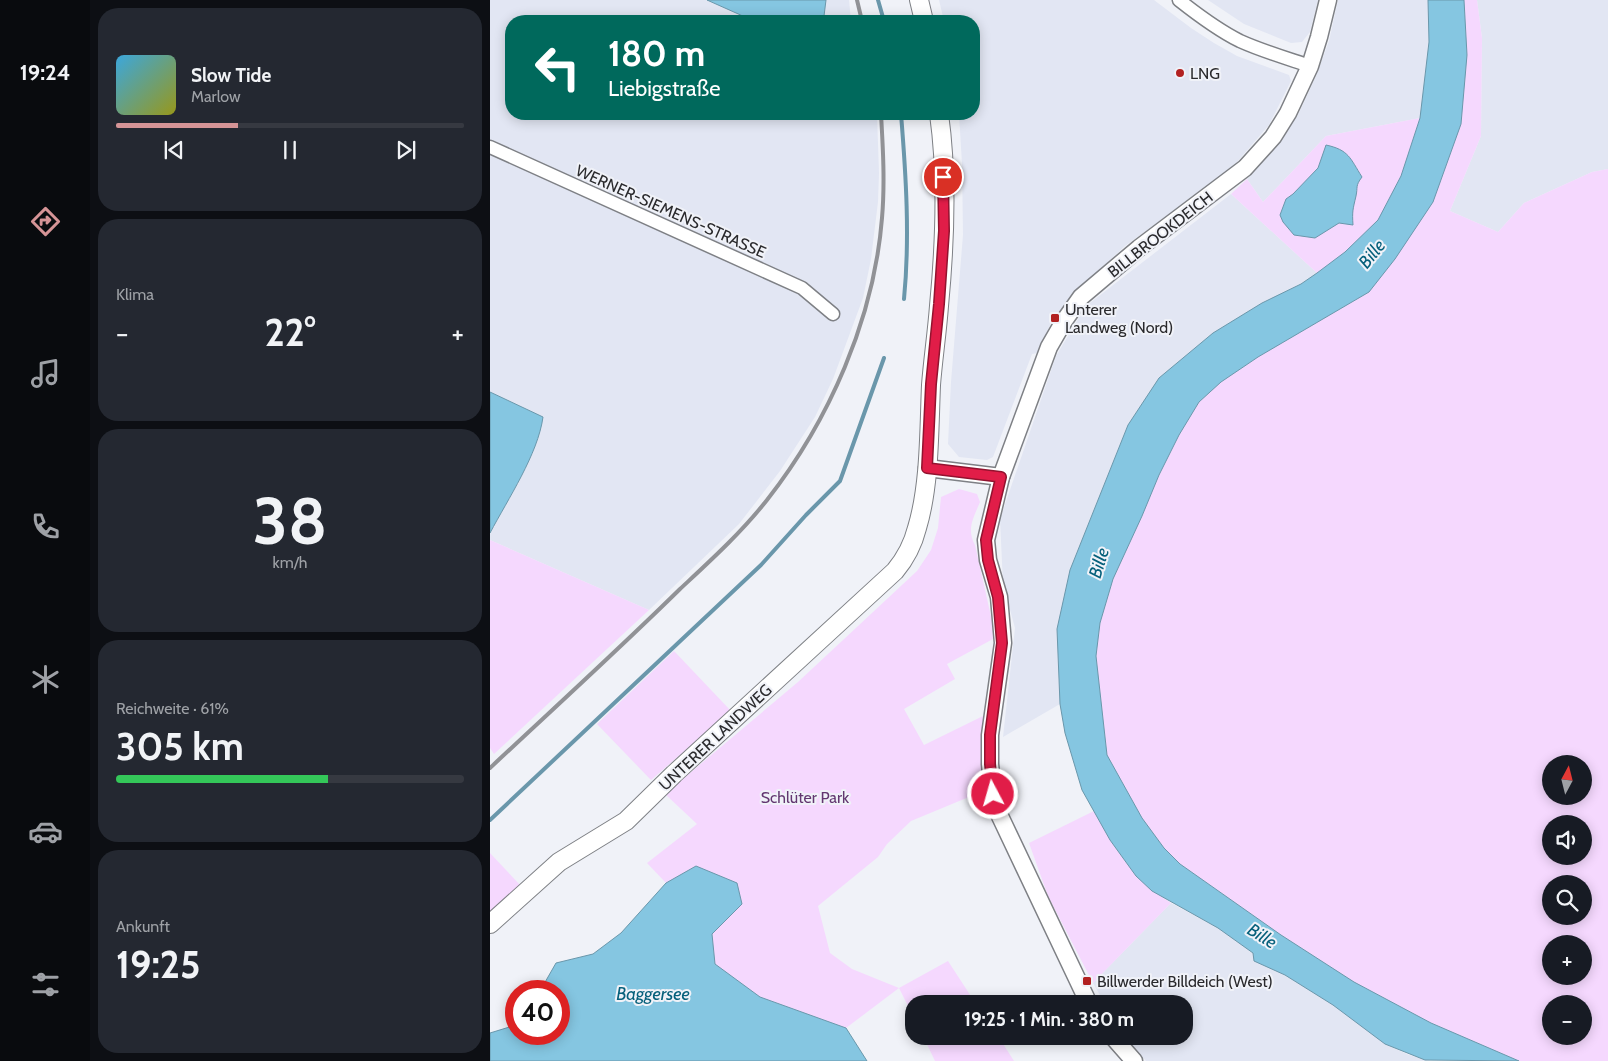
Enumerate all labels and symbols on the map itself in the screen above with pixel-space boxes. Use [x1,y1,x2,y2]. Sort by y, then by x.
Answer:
place label: LNG [1190,64,1220,83]
marker: LNG [1174,67,1186,79]
pin [922,156,964,198]
street label: WERNER-SIEMENS-STRASSE [573,161,769,262]
street label: BILLBROOKDEICH [1104,187,1217,281]
water label: Bille [1354,235,1390,273]
place label: Unterer Landweg (Nord) [1065,300,1173,337]
marker: Unterer Landweg (Nord) [1049,312,1061,324]
water label: Bille [1084,545,1114,581]
street label: UNTERER LANDWEG [655,680,776,795]
north arrow [1542,755,1592,805]
position arrow [966,767,1018,819]
park label: Schlüter Park [761,788,850,807]
water label: Bille [1243,919,1281,953]
place label: Billwerder Billdeich (West) [1097,972,1273,991]
marker: Billwerder Billdeich (West) [1081,975,1093,987]
speed limit sign: 40 [505,980,570,1045]
water label: Baggersee [616,983,690,1005]

